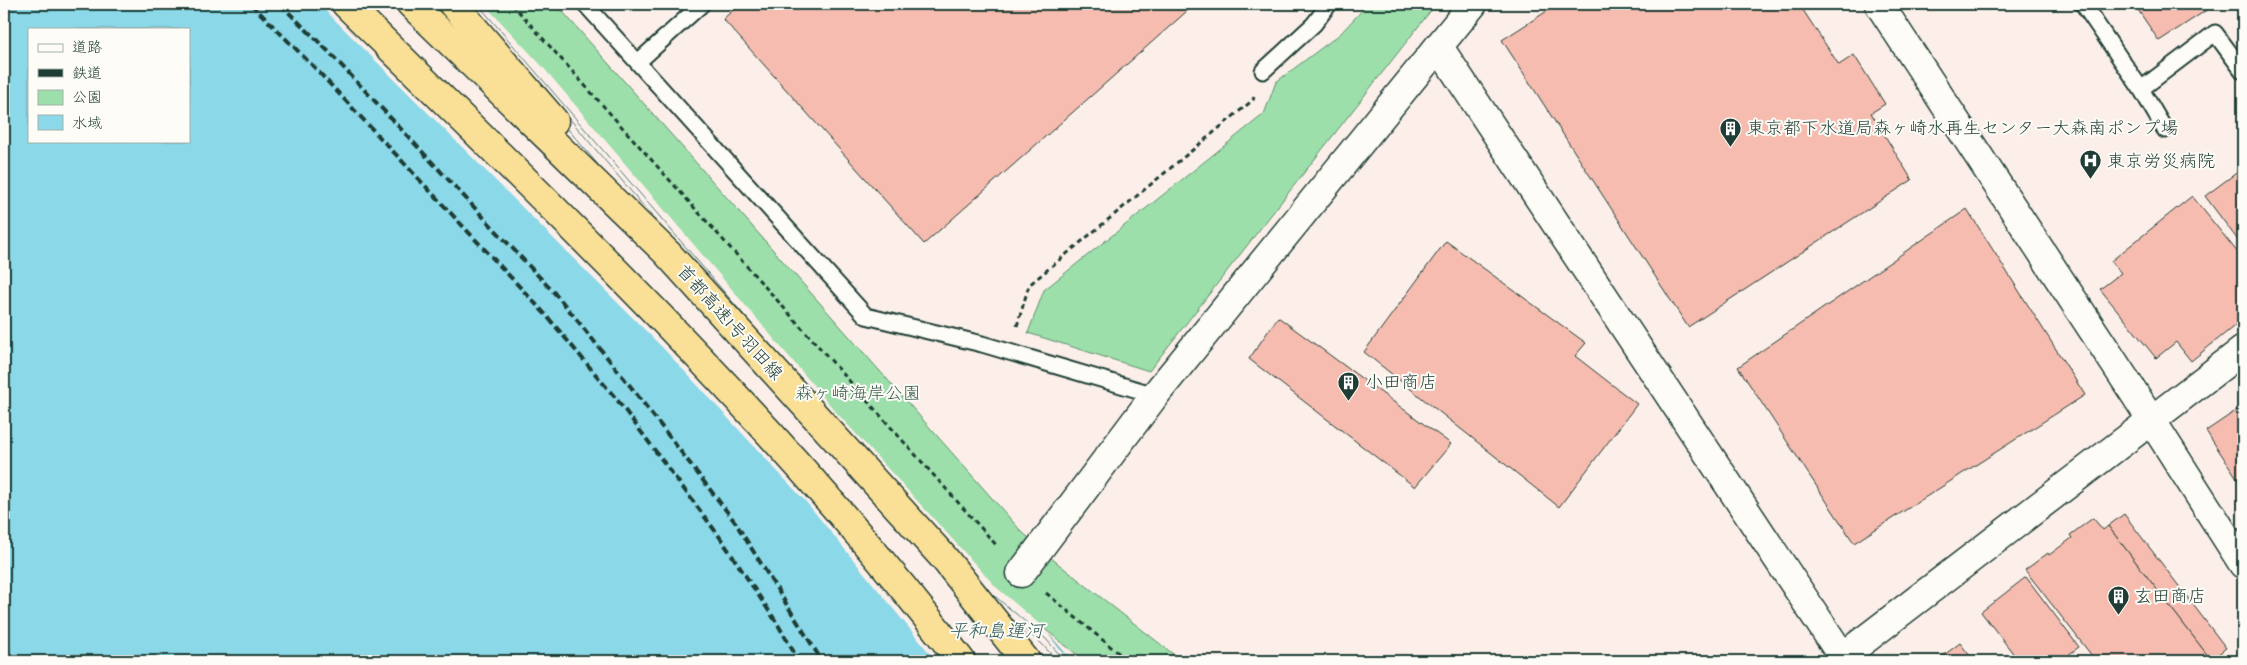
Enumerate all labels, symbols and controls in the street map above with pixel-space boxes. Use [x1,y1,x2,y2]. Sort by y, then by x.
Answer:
legend [28,28,190,142]
text: 道路 [72,38,102,60]
text: 鉄道 [72,64,102,86]
text: 公園 [72,88,102,110]
text: 水域 [72,114,102,136]
building icon: 東京都下水道局森ヶ崎水再生センター大森南ポンプ場 [1719,116,1743,147]
place label: 東京都下水道局森ヶ崎水再生センター大森南ポンプ場 [1747,118,2178,143]
hospital icon: 東京労災病院 [2079,149,2103,180]
place label: 東京労災病院 [2107,151,2215,176]
street label: 首都高速1号羽田線 [669,260,787,387]
building icon: 小田商店 [1337,370,1361,401]
place label: 小田商店 [1365,372,1437,397]
park label: 森ヶ崎海岸公園 [795,383,921,408]
building icon: 玄田商店 [2106,584,2130,615]
place label: 玄田商店 [2134,586,2206,611]
water label: 平和島運河 [948,620,1046,647]

